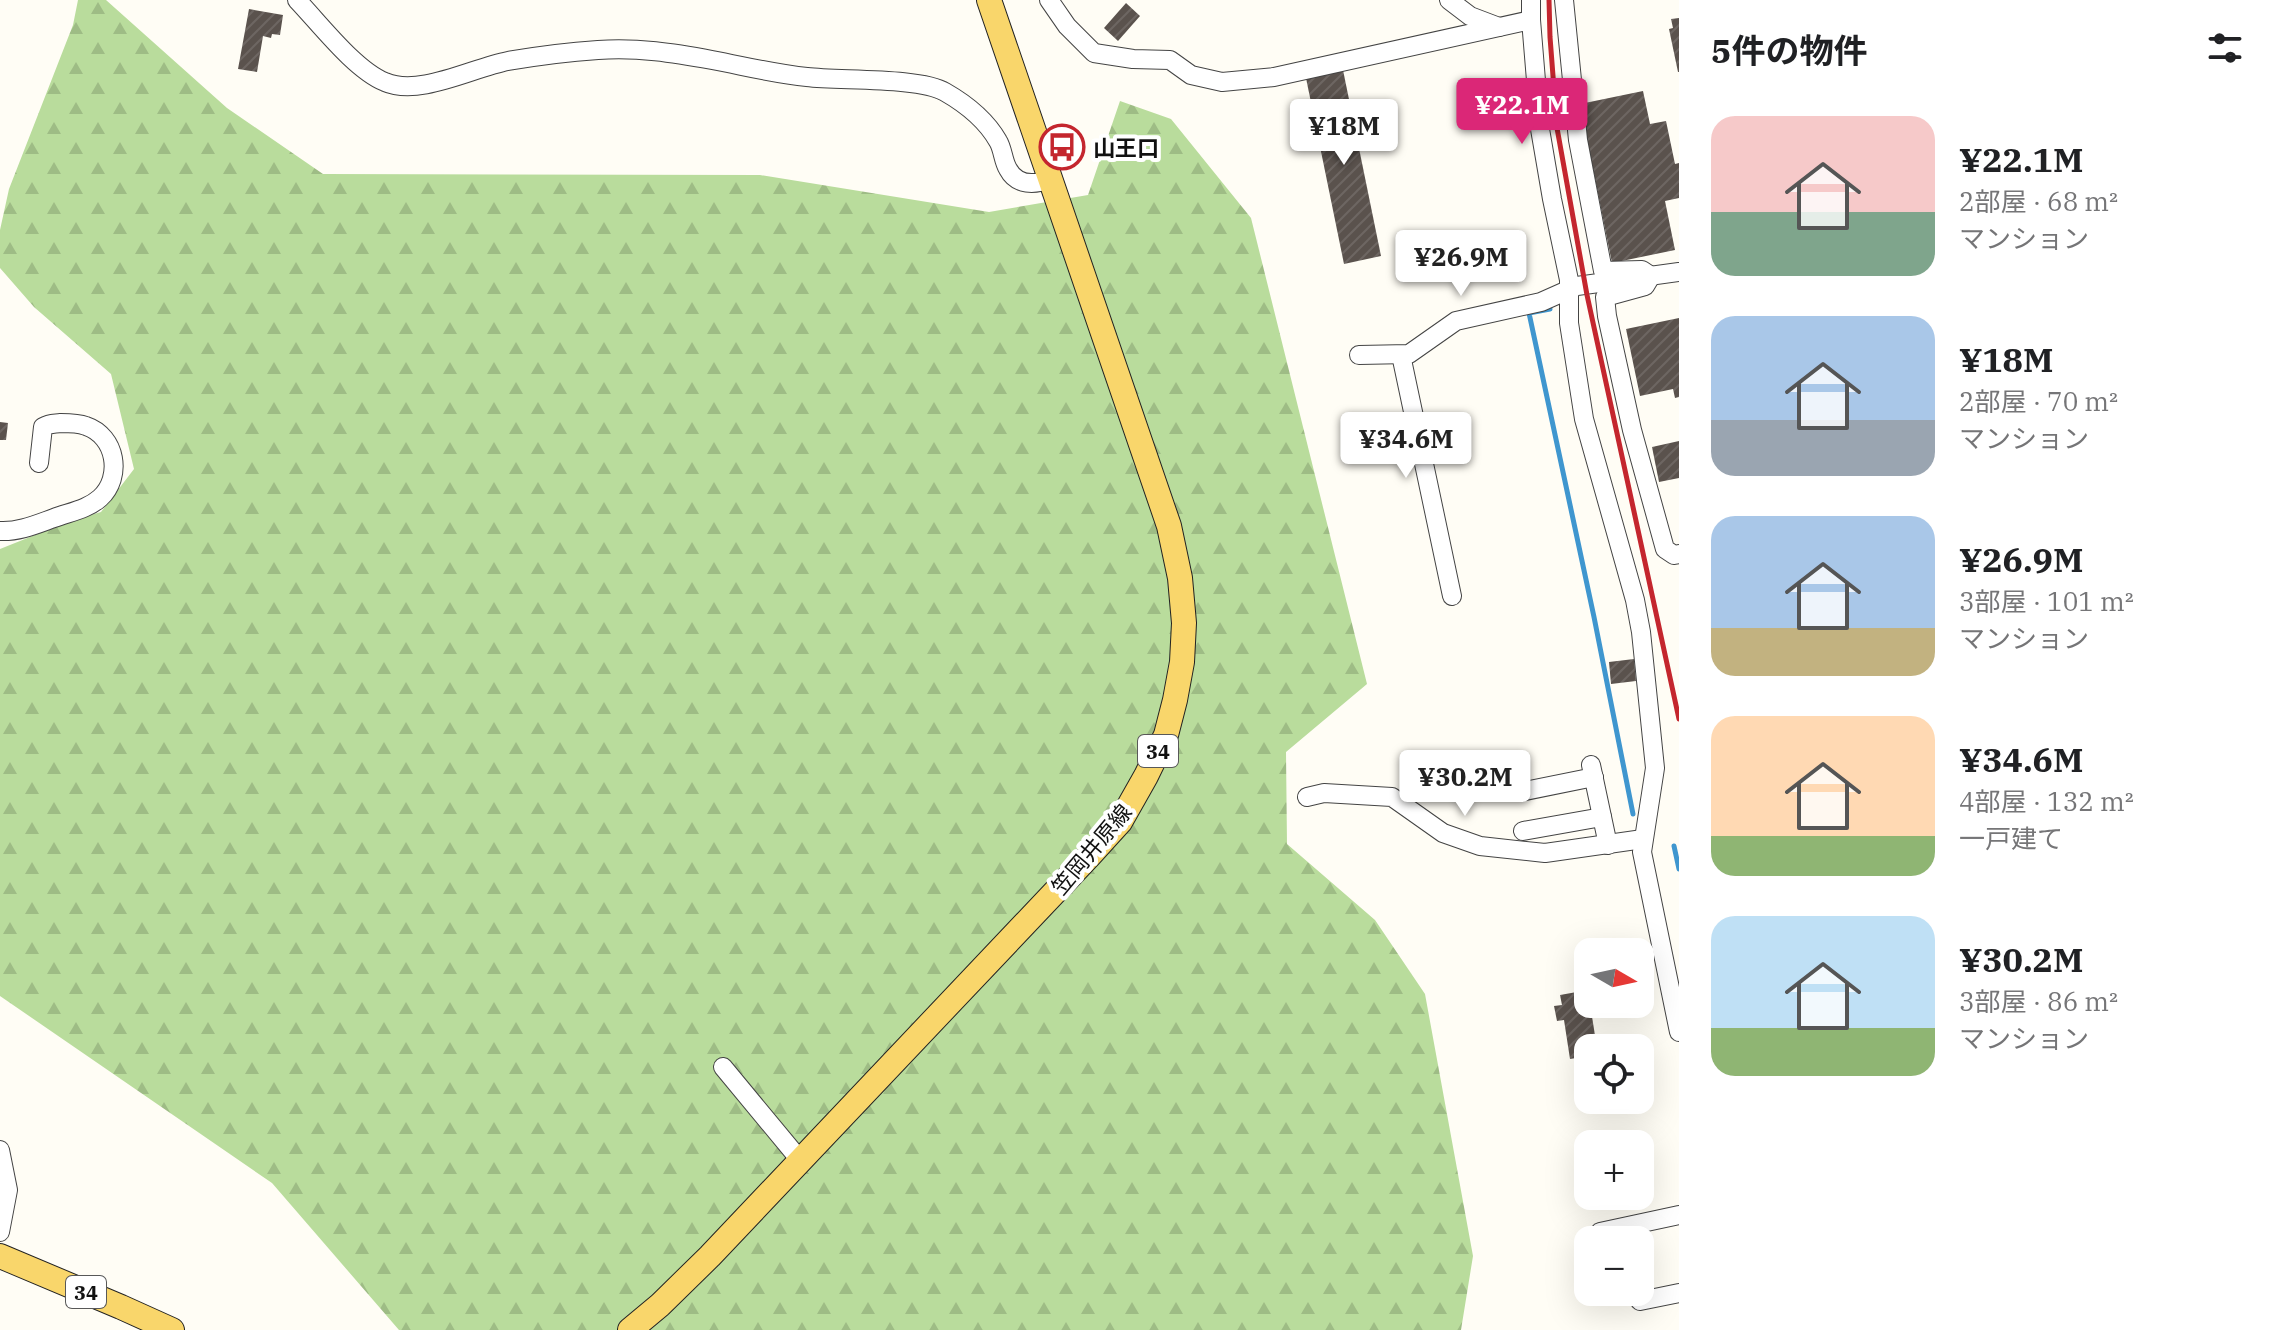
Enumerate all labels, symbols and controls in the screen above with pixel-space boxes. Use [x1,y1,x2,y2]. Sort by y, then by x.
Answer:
icon: filters [2203,26,2247,70]
text: 5件の物件 [1711,28,1867,72]
pin: ¥22.1M [1457,78,1587,146]
text: ¥22.1M [1474,87,1570,121]
pin: ¥18M [1297,99,1391,167]
text: ¥18M [1308,108,1380,142]
bus stop icon: 山王口 [1038,123,1086,171]
place label: 山王口 [1093,133,1159,162]
text: ¥22.1M [1959,137,2083,181]
icon: home [1775,148,1871,244]
text: 2部屋 · 68 m² [1959,184,2118,218]
text: マンション [1959,221,2089,255]
pin: ¥26.9M [1396,230,1526,298]
text: ¥26.9M [1413,239,1509,273]
text: ¥18M [1959,337,2053,381]
icon: home [1775,348,1871,444]
text: 2部屋 · 70 m² [1959,384,2118,418]
pin: ¥34.6M [1341,412,1471,480]
text: ¥34.6M [1358,421,1454,455]
text: マンション [1959,421,2089,455]
text: ¥26.9M [1959,537,2083,581]
icon: home [1775,548,1871,644]
text: 3部屋 · 101 m² [1959,584,2134,618]
text: マンション [1959,621,2089,655]
road number: 34 [1138,735,1178,767]
text: ¥34.6M [1959,737,2083,781]
icon: home [1775,748,1871,844]
pin: ¥30.2M [1400,750,1530,818]
text: ¥30.2M [1417,759,1513,793]
text: 4部屋 · 132 m² [1959,784,2134,818]
street label: 笠岡井原線 [1045,798,1137,900]
text: 一戸建て [1959,821,2063,855]
text: ¥30.2M [1959,937,2083,981]
north arrow [1574,938,1654,1018]
map controls [1574,938,1654,1306]
icon: home [1775,948,1871,1044]
text: 3部屋 · 86 m² [1959,984,2118,1018]
text: マンション [1959,1021,2089,1055]
button: locate [1574,1034,1654,1114]
button: + [1574,1130,1654,1210]
button: − [1574,1226,1654,1306]
road number: 34 [66,1276,106,1308]

